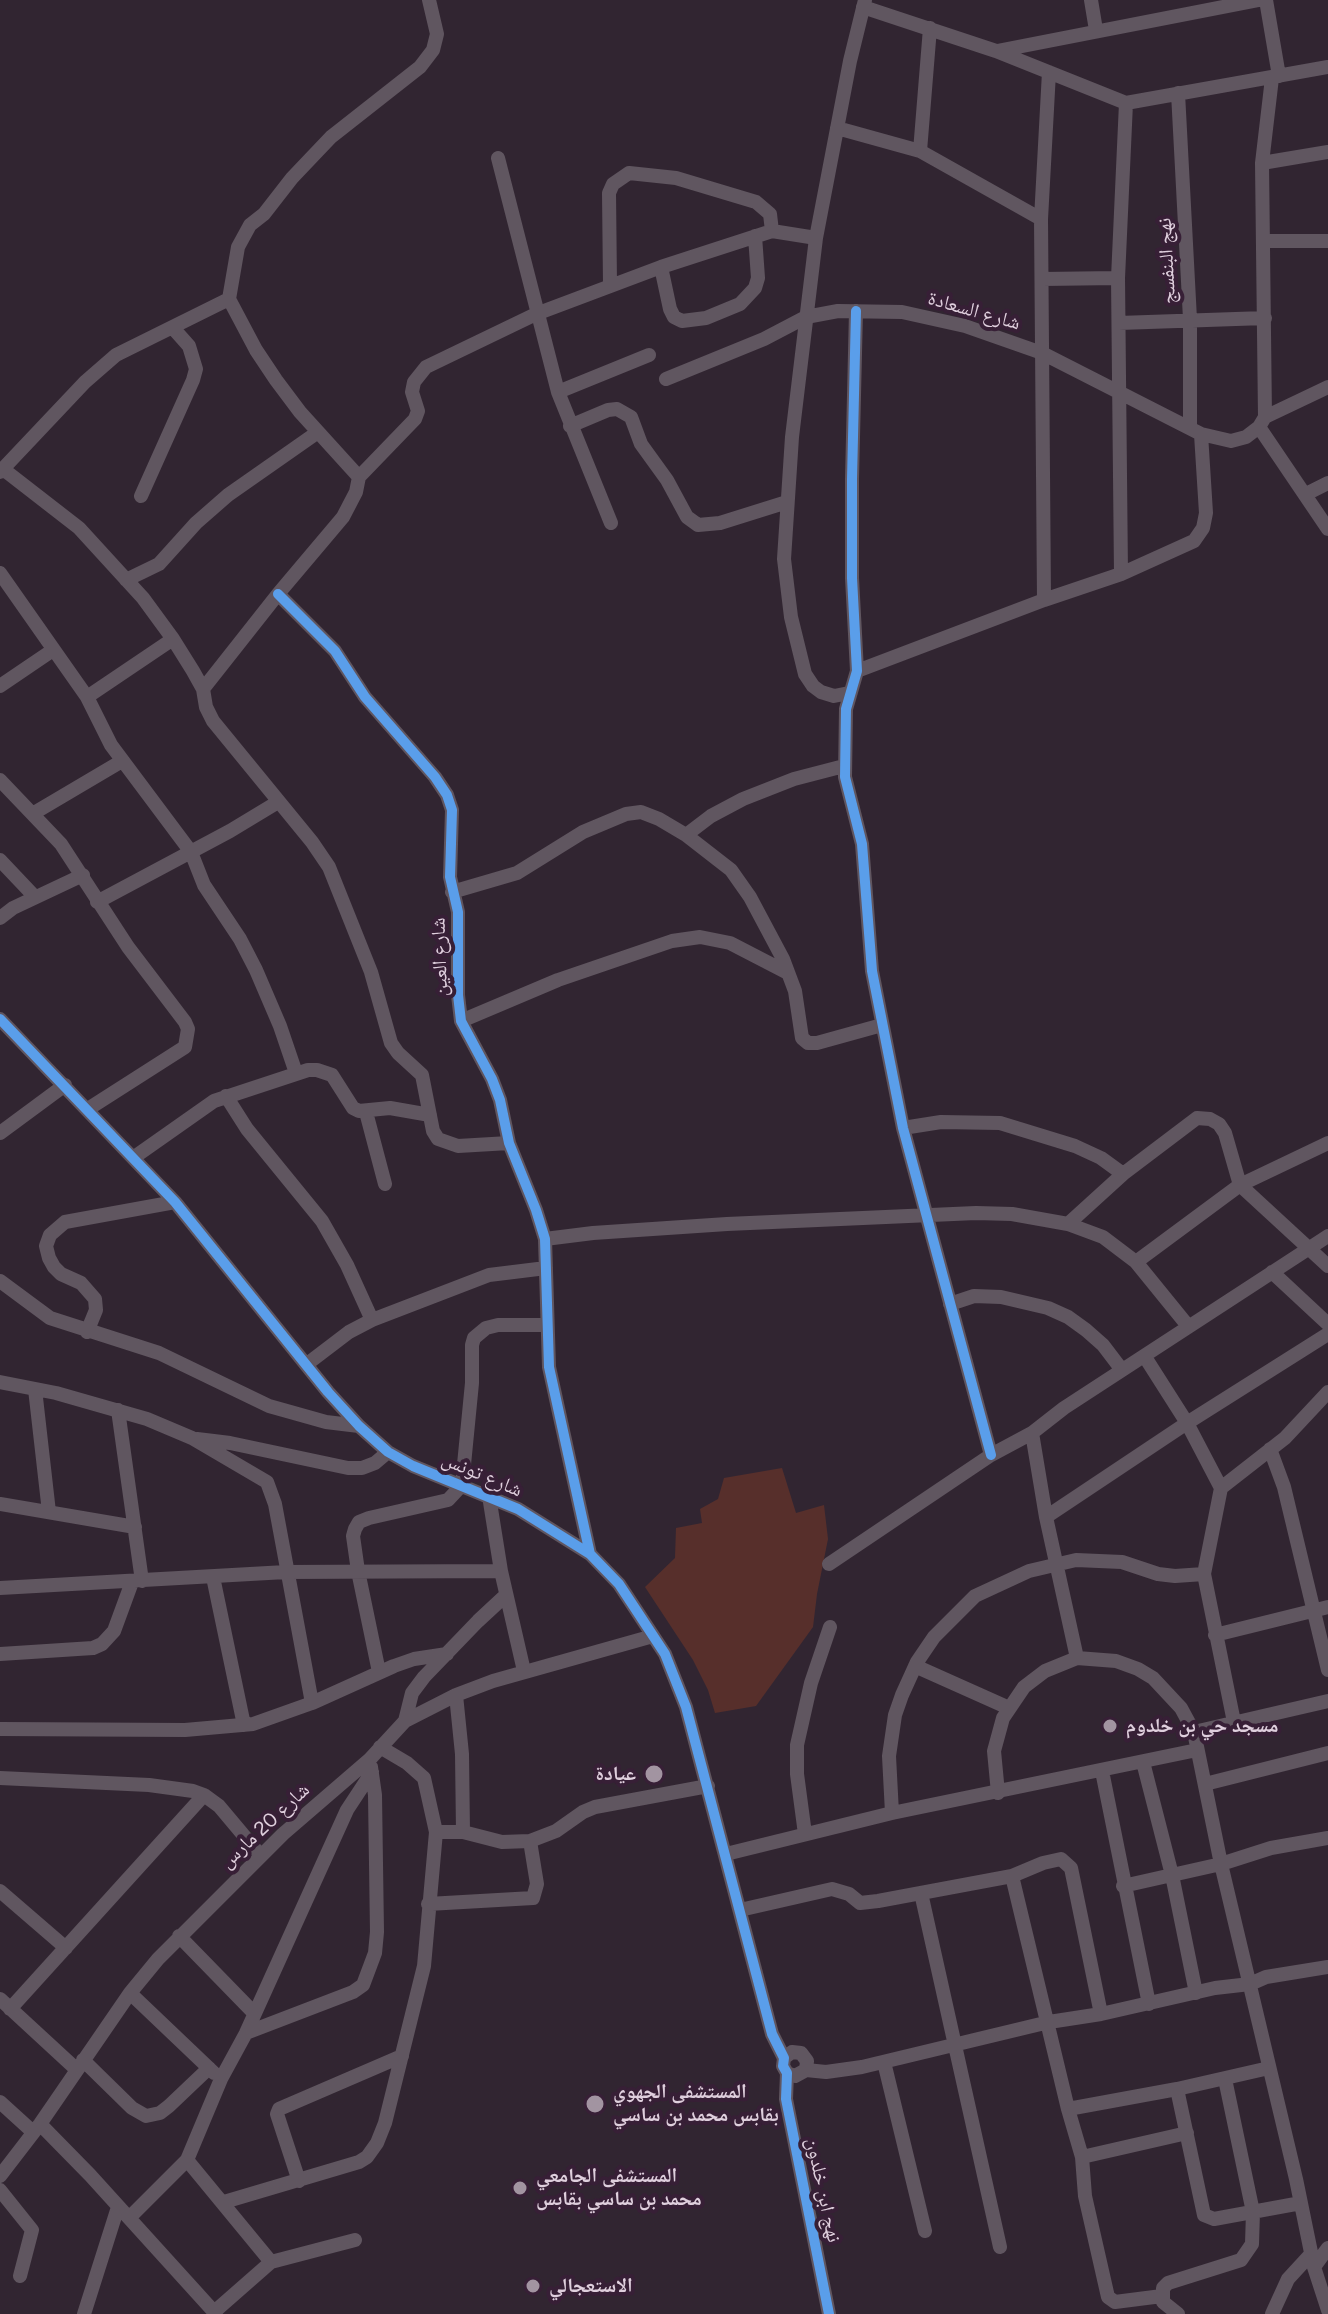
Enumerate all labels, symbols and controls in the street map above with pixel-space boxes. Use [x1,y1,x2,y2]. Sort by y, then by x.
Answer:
street label: نهج البنفسج [1153,217,1181,305]
street label: شارع السعادة [925,286,1023,336]
street label: شارع العين [427,917,453,997]
street label: شارع تونس [438,1447,526,1503]
place label: مسجد حي بن خلدوم [1126,1714,1278,1738]
marker: مسجد حي بن خلدوم [1101,1717,1119,1735]
place label: عيادة [596,1762,636,1786]
marker: عيادة [643,1763,665,1785]
street label: شارع 20 مارس [215,1778,315,1874]
place label: المستشفى الجهوي بقابس محمد بن ساسي [613,2080,779,2127]
marker: المستشفى الجهوي بقابس محمد بن ساسي [584,2093,606,2115]
street label: نهج ابن خلدون [800,2135,846,2245]
place label: المستشفى الجامعي محمد بن ساسي بقابس [536,2164,702,2211]
marker: المستشفى الجامعي محمد بن ساسي بقابس [511,2179,529,2197]
place label: الاستعجالي [549,2274,633,2298]
marker: الاستعجالي [524,2277,542,2295]

